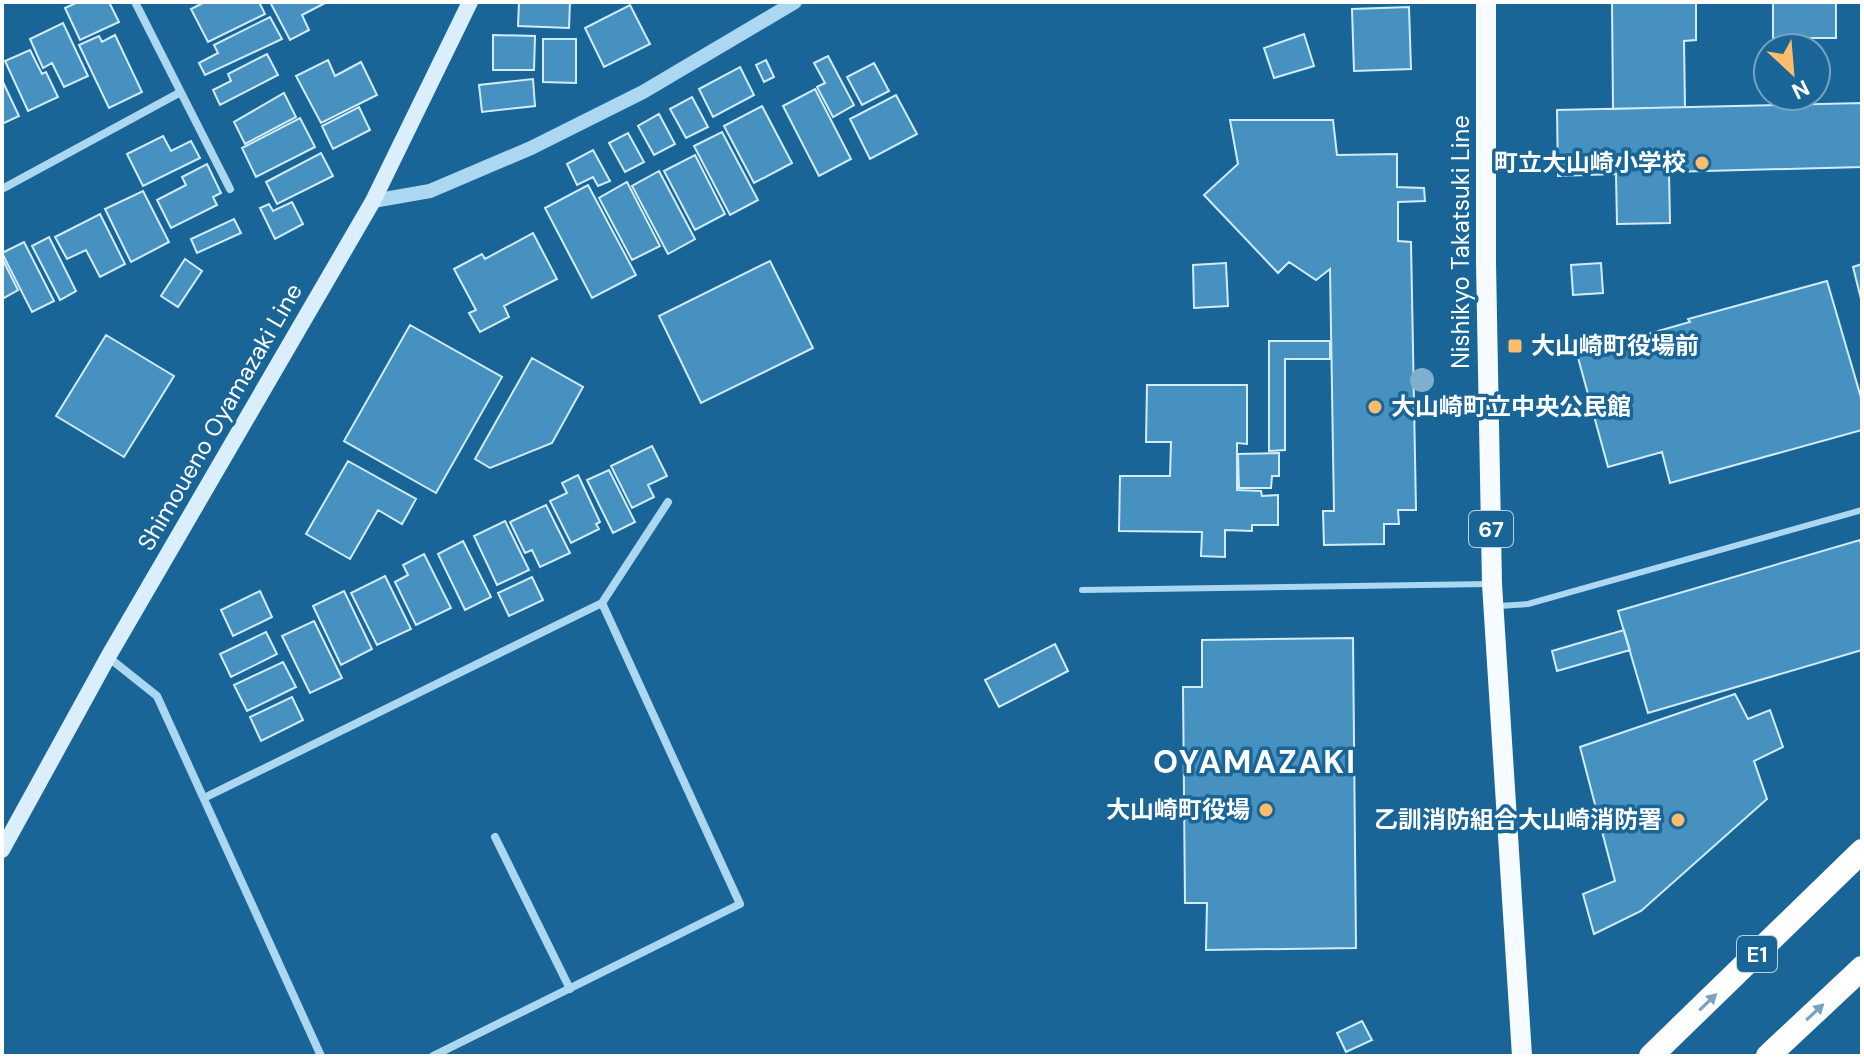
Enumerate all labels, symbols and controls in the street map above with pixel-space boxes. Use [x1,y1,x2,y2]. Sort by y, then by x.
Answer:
north arrow [1752,32,1832,112]
text: N [1787,73,1814,106]
street label: Nishikyo Takatsuki Line [1445,115,1476,369]
place label: 町立大山崎小学校 [1494,147,1686,178]
marker: 町立大山崎小学校 [1693,154,1711,172]
street label: Shimoueno Oyamazaki Line [130,278,309,556]
place label: 大山崎町役場前 [1531,330,1699,361]
marker: 大山崎町役場前 [1506,337,1524,355]
place label: 大山崎町立中央公民館 [1391,391,1631,422]
marker: 大山崎町立中央公民館 [1366,398,1384,416]
road number: 67 [1469,511,1513,547]
district label: OYAMAZAKI [1153,741,1357,783]
place label: 大山崎町役場 [1106,794,1250,825]
marker: 大山崎町役場 [1257,801,1275,819]
place label: 乙訓消防組合大山崎消防署 [1374,804,1662,835]
marker: 乙訓消防組合大山崎消防署 [1669,811,1687,829]
road number: E1 [1737,936,1777,972]
one-way arrow [1698,993,1717,1011]
one-way arrow [1805,1003,1824,1022]

